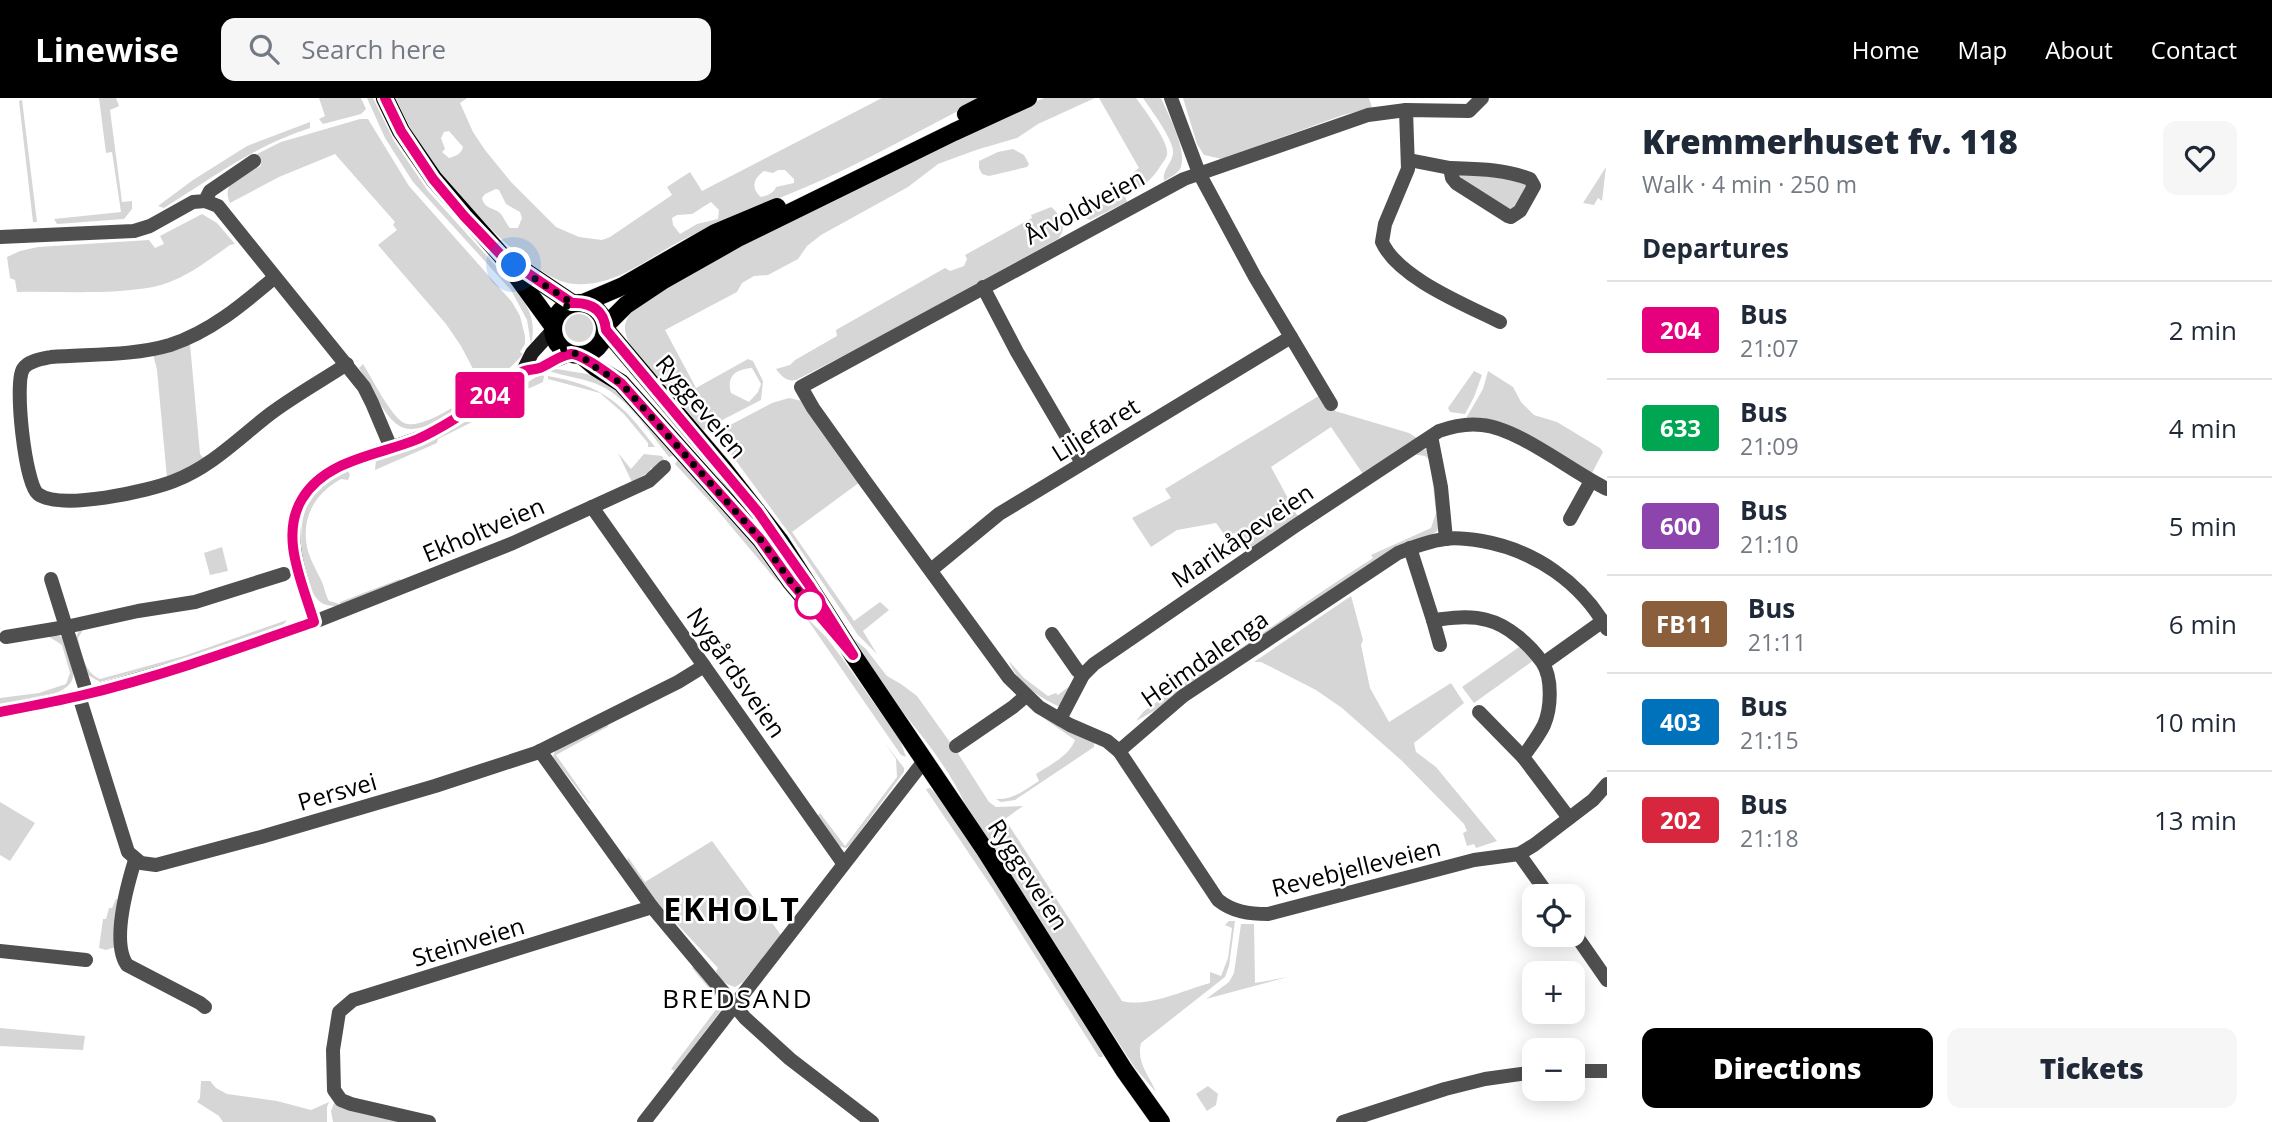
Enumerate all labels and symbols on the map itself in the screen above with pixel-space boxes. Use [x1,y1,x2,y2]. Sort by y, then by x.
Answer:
street label: Årvoldveien [1018,160,1150,252]
your location [496,247,531,282]
street label: Ryggeveien [649,347,755,465]
line badge: 204 [450,372,530,418]
street label: Liljefaret [1045,389,1145,469]
street label: Marikåpeveien [1165,475,1319,595]
street label: Ekholtveien [417,489,549,569]
unlabelled marker [795,589,825,619]
street label: Nygårdsveien [680,600,794,744]
street label: Heimdalenga [1134,602,1274,714]
street label: Persvei [294,764,380,818]
street label: Ryggeveien [981,812,1077,936]
street label: Revebjelleveien [1268,830,1444,904]
district label: EKHOLT [663,887,801,930]
street label: Steinveien [408,908,528,974]
district label: BREDSAND [662,980,814,1016]

